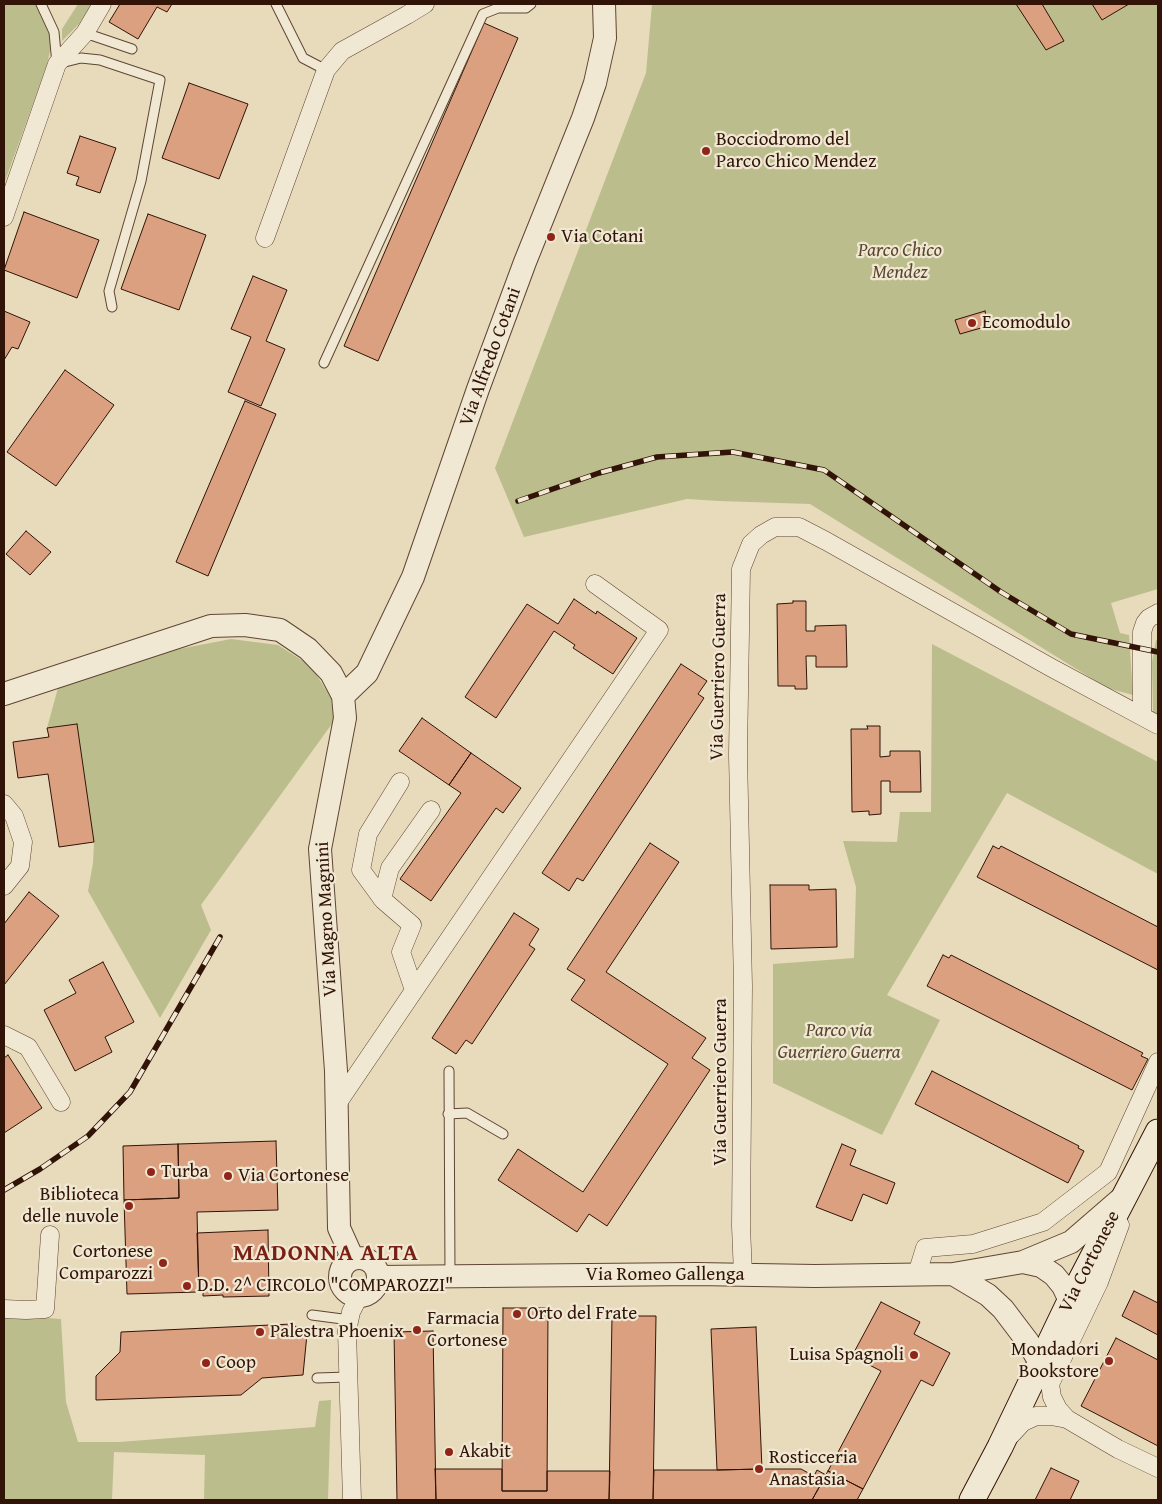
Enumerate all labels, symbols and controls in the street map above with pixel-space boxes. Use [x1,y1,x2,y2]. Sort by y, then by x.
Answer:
place label: Bocciodromo del Parco Chico Mendez [716,129,876,173]
marker: Bocciodromo del Parco Chico Mendez [700,145,712,157]
place label: Via Cotani [561,226,644,248]
marker: Via Cotani [545,231,557,243]
park label: Parco Chico Mendez [858,240,942,284]
street label: Via Alfredo Cotani [455,284,527,430]
place label: Ecomodulo [982,312,1070,334]
marker: Ecomodulo [966,317,978,329]
street label: Via Guerriero Guerra [706,593,732,761]
street label: Via Magno Magnini [312,841,342,997]
street label: Via Guerriero Guerra [710,998,732,1166]
park label: Parco via Guerriero Guerra [778,1020,900,1064]
place label: Turba [161,1161,209,1183]
place label: Via Cortonese [238,1165,349,1187]
marker: Turba [145,1166,157,1178]
marker: Via Cortonese [222,1170,234,1182]
place label: Biblioteca delle nuvole [22,1184,119,1228]
marker: Biblioteca delle nuvole [123,1200,135,1212]
street label: Via Cortonese [1055,1207,1125,1317]
district label: MADONNA ALTA [232,1240,420,1268]
place label: Cortonese Comparozzi [59,1241,153,1285]
marker: Cortonese Comparozzi [157,1257,169,1269]
street label: Via Romeo Gallenga [586,1264,744,1286]
place label: D.D. 2^ CIRCOLO "COMPAROZZI" [197,1275,453,1297]
marker: D.D. 2^ CIRCOLO "COMPAROZZI" [181,1280,193,1292]
place label: Orto del Frate [527,1303,637,1325]
place label: Farmacia Cortonese [427,1308,507,1352]
marker: Orto del Frate [511,1308,523,1320]
place label: Palestra Phoenix [270,1321,404,1343]
marker: Farmacia Cortonese [411,1324,423,1336]
marker: Palestra Phoenix [254,1326,266,1338]
place label: Mondadori Bookstore [1011,1339,1099,1383]
place label: Luisa Spagnoli [789,1344,904,1366]
marker: Luisa Spagnoli [908,1349,920,1361]
place label: Coop [216,1352,256,1374]
marker: Mondadori Bookstore [1103,1355,1115,1367]
marker: Coop [200,1357,212,1369]
place label: Akabit [459,1441,511,1463]
marker: Akabit [443,1446,455,1458]
place label: Rosticceria Anastasia [769,1447,857,1491]
marker: Rosticceria Anastasia [753,1463,765,1475]

